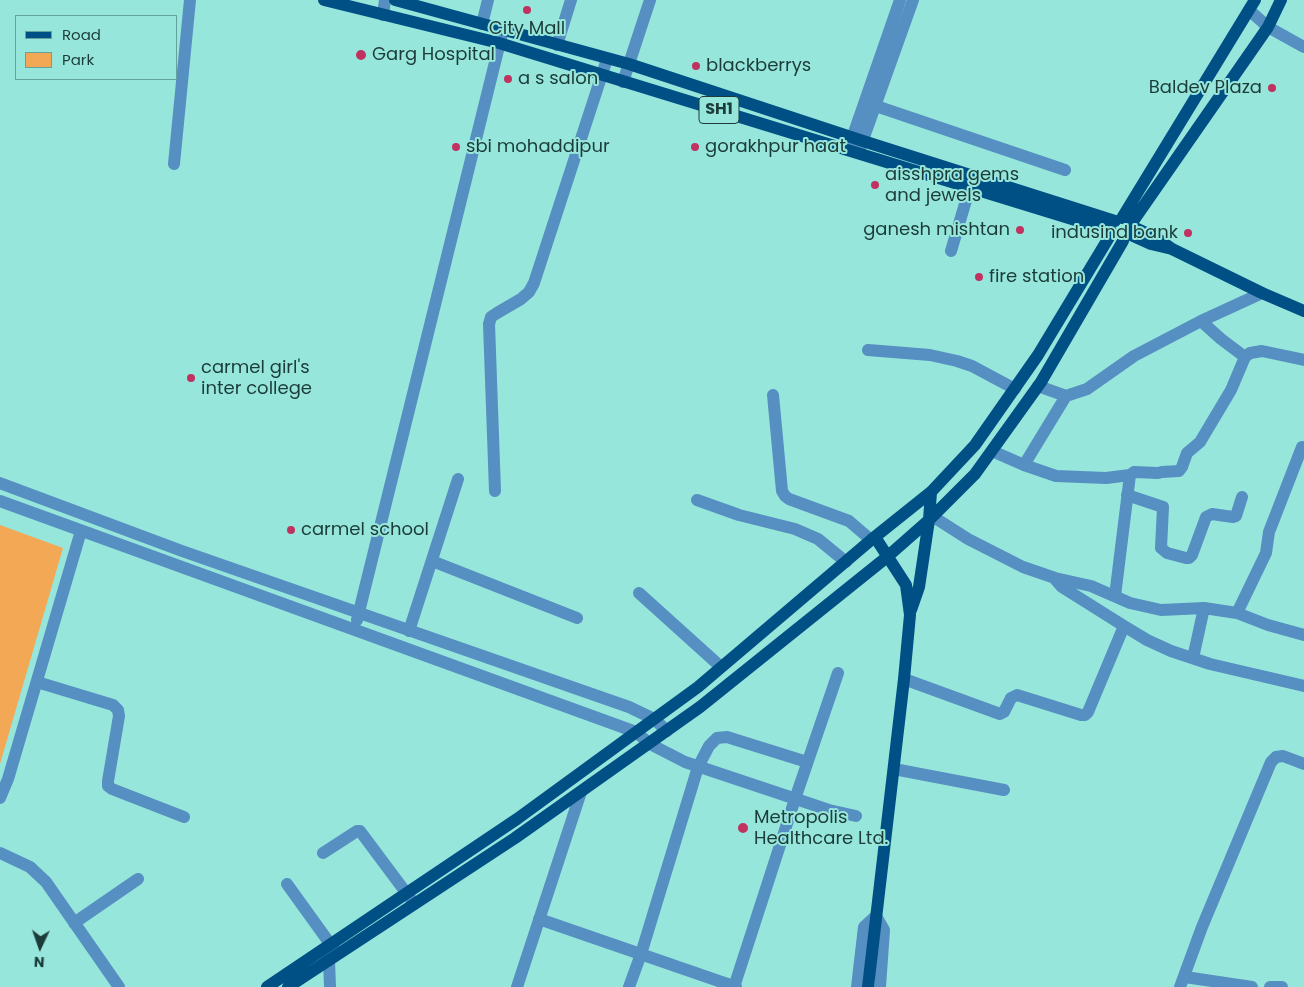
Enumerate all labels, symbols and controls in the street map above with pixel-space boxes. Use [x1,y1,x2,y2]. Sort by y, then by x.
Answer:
marker: City Mall [521,4,533,16]
legend [15,15,178,80]
place label: City Mall [489,18,565,40]
text: Road [62,24,101,45]
place label: Garg Hospital [372,44,495,66]
marker: Garg Hospital [354,48,368,62]
text: Park [62,49,94,70]
place label: blackberrys [706,55,811,77]
marker: blackberrys [690,60,702,72]
place label: a s salon [518,68,598,90]
marker: a s salon [502,73,514,85]
place label: Baldev Plaza [1149,77,1262,99]
marker: Baldev Plaza [1266,82,1278,94]
road number: SH1 [699,96,739,124]
place label: sbi mohaddipur [466,136,610,158]
place label: gorakhpur haat [705,136,846,158]
marker: sbi mohaddipur [450,141,462,153]
marker: gorakhpur haat [689,141,701,153]
place label: aisshpra gems and jewels [885,164,1019,206]
marker: aisshpra gems and jewels [869,179,881,191]
place label: ganesh mishtan [863,219,1010,241]
place label: indusind bank [1051,222,1178,244]
marker: ganesh mishtan [1014,224,1026,236]
marker: indusind bank [1182,227,1194,239]
place label: fire station [989,266,1084,288]
marker: fire station [973,271,985,283]
place label: carmel girl's inter college [201,357,312,399]
marker: carmel girl's inter college [185,372,197,384]
place label: carmel school [301,519,429,541]
marker: carmel school [285,524,297,536]
place label: Metropolis Healthcare Ltd. [754,807,888,850]
marker: Metropolis Healthcare Ltd. [736,821,750,835]
north arrow [15,922,65,972]
text: N [33,952,45,972]

